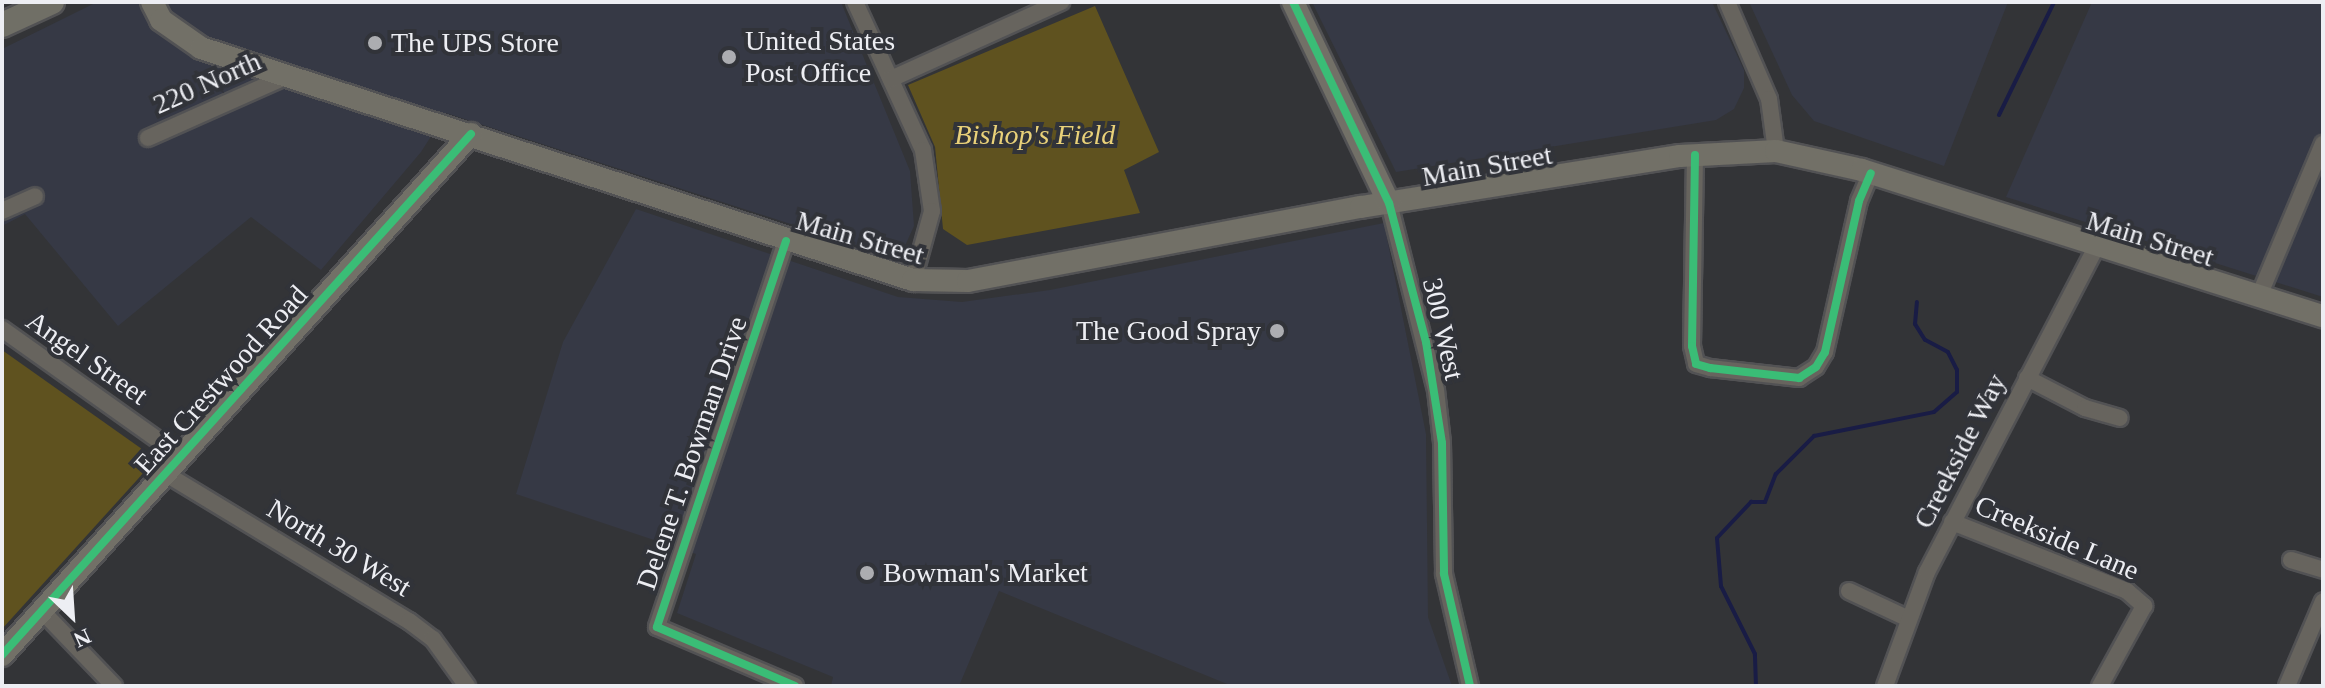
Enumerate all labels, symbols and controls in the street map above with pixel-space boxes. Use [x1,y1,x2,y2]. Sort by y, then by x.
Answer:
place label: United States Post Office [745,24,895,90]
place label: The UPS Store [391,26,559,60]
marker: The UPS Store [366,34,384,52]
street label: 220 North [148,44,266,122]
marker: United States Post Office [720,48,738,66]
park label: Bishop's Field [955,118,1115,152]
street label: Main Street [1419,138,1555,194]
street label: Main Street [792,204,928,272]
street label: Main Street [2082,204,2218,274]
street label: 300 West [1415,274,1471,384]
street label: East Crestwood Road [127,279,315,481]
street label: Angel Street [20,304,154,412]
street label: Delene T. Bowman Drive [629,312,755,594]
place label: The Good Spray [1076,314,1261,348]
marker: The Good Spray [1268,322,1286,340]
street label: Creekside Way [1907,368,2013,534]
street label: Creekside Lane [1970,488,2144,588]
street label: North 30 West [261,492,417,604]
place label: Bowman's Market [883,556,1088,590]
marker: Bowman's Market [858,564,876,582]
north arrow [32,576,112,656]
text: N [70,624,95,653]

